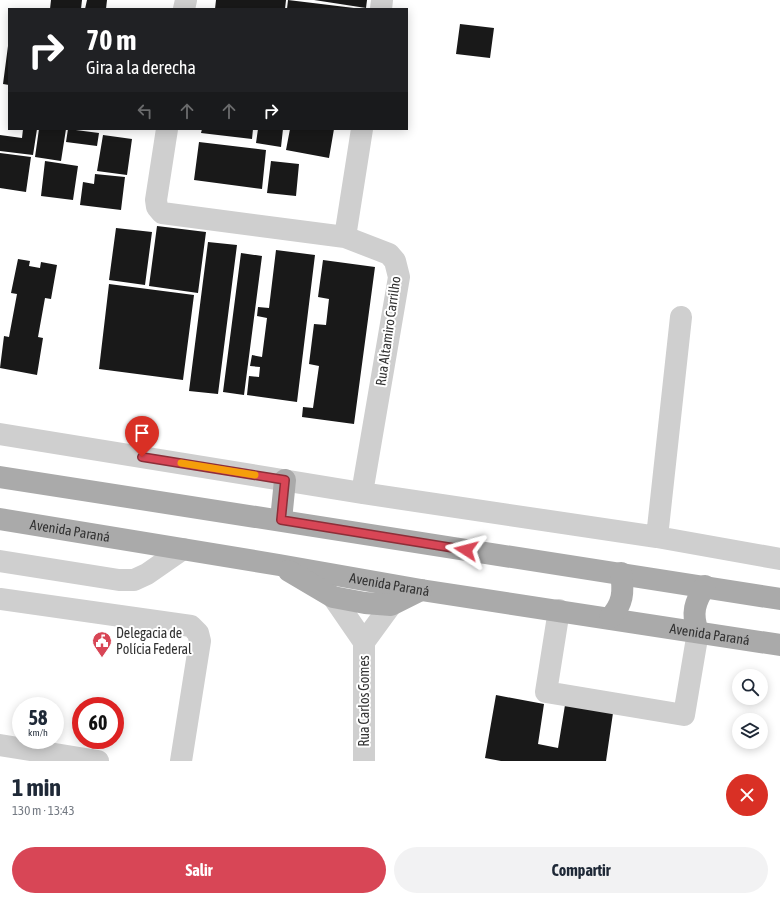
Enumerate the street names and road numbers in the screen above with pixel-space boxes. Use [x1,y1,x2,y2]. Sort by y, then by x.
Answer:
street label: Rua Altamiro Carrilho [372,275,404,387]
street label: Avenida Paraná [29,516,111,545]
street label: Avenida Paraná [348,570,431,599]
street label: Avenida Paraná [669,620,751,648]
street label: Rua Carlos Gomes [356,655,372,747]

